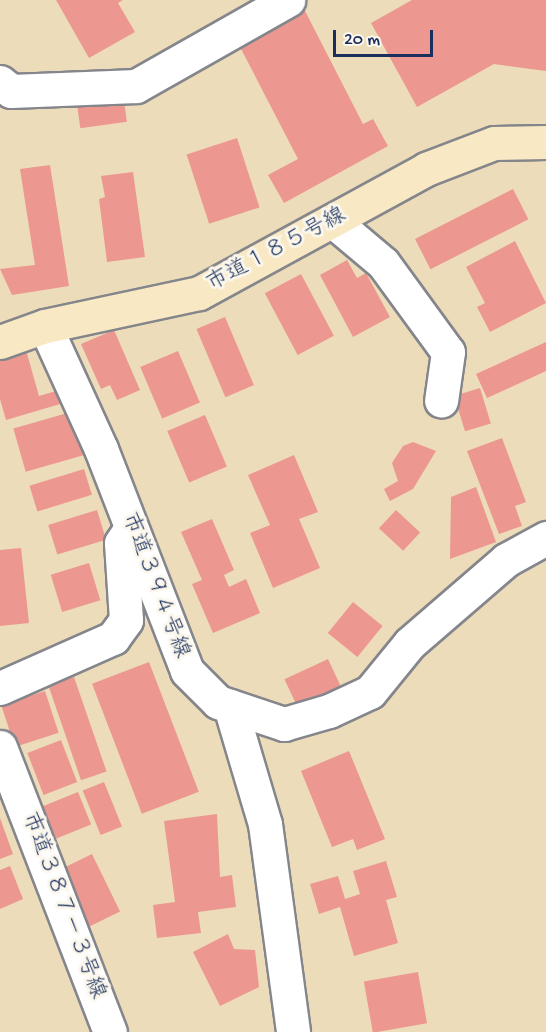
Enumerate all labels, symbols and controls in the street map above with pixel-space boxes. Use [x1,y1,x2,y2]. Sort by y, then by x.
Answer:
scale bar [336,18,436,56]
text: 20 m [344,30,380,51]
street label: 市道１８５号線 [203,203,351,299]
street label: 市道３９４号線 [114,509,194,663]
street label: 市道３８７－３号線 [14,809,110,1003]

